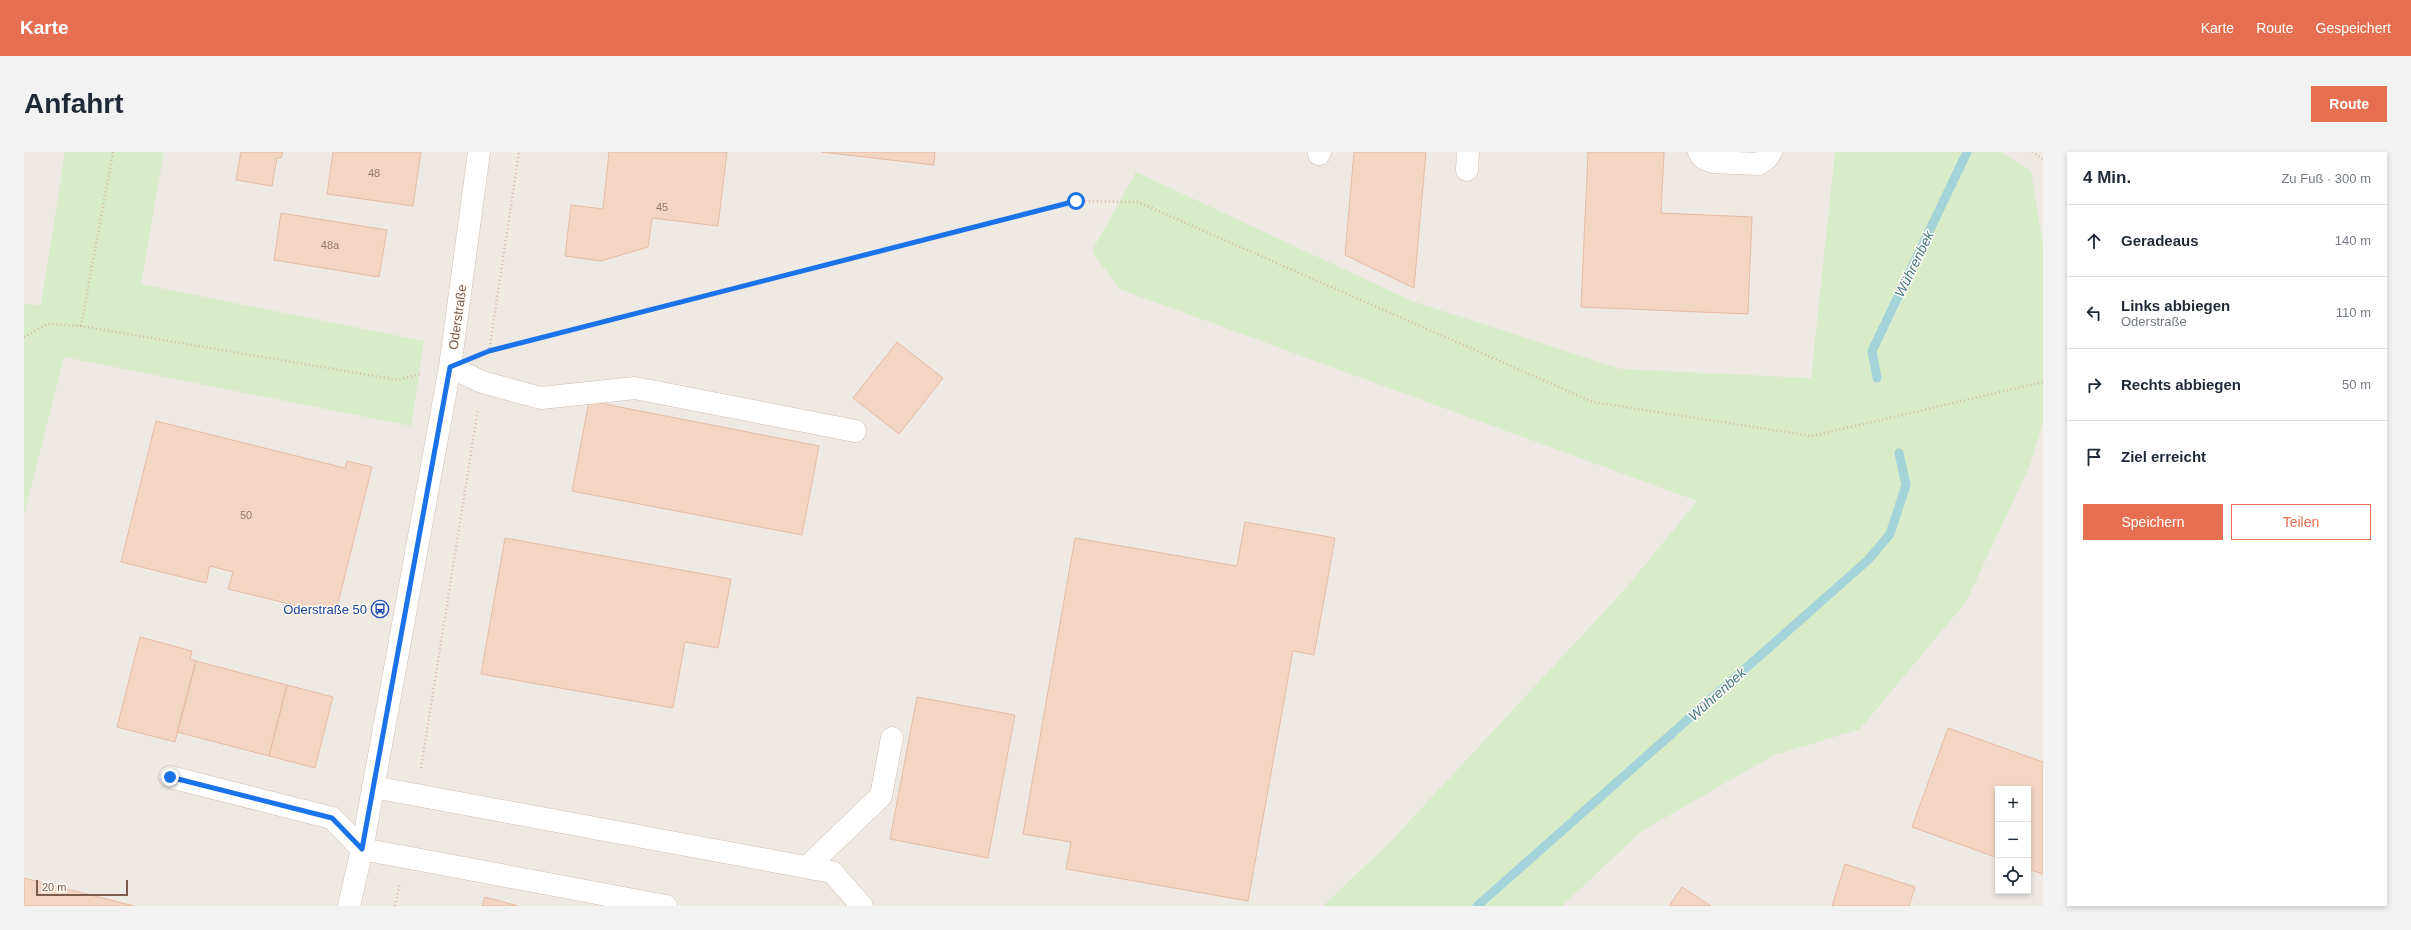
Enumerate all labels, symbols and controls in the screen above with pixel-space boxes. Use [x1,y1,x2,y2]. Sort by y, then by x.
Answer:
text: Karte [20,17,69,38]
text: Karte [2201,20,2234,36]
text: Route [2256,20,2294,36]
text: Gespeichert [2316,20,2391,36]
button: Route [2311,86,2387,122]
text: Anfahrt [24,88,124,119]
house number: 48 [368,167,380,179]
text: 4 Min. [2083,168,2131,187]
text: Zu Fuß · 300 m [2281,171,2371,186]
route start [1067,192,1085,210]
house number: 45 [656,201,668,213]
water label: Wührenbek [1891,227,1937,300]
icon: ahead [2083,230,2105,252]
text: Geradeaus [2121,232,2199,249]
text: 140 m [2335,233,2371,248]
house number: 48a [321,239,340,251]
street label: Oderstraße [445,283,469,351]
text: Links abbiegen [2121,297,2230,314]
icon: left [2083,302,2105,324]
text: 110 m [2336,305,2371,320]
text: Oderstraße [2121,314,2187,329]
icon: right [2083,374,2105,396]
text: Rechts abbiegen [2121,376,2241,393]
text: 50 m [2342,377,2371,392]
icon: arrive [2083,446,2105,468]
text: Ziel erreicht [2121,448,2206,465]
button: Speichern [2083,504,2223,540]
button: Teilen [2231,504,2371,540]
house number: 50 [240,509,252,521]
bus stop icon: Oderstraße 50 [370,599,390,619]
place label: Oderstraße 50 [283,602,367,617]
water label: Wührenbek [1685,663,1750,724]
route end [161,768,179,786]
map controls [1995,786,2031,894]
button: + [1995,786,2031,822]
button: − [1995,822,2031,858]
button: locate [1995,858,2031,894]
scale bar [36,878,128,897]
text: 20 m [42,881,66,893]

